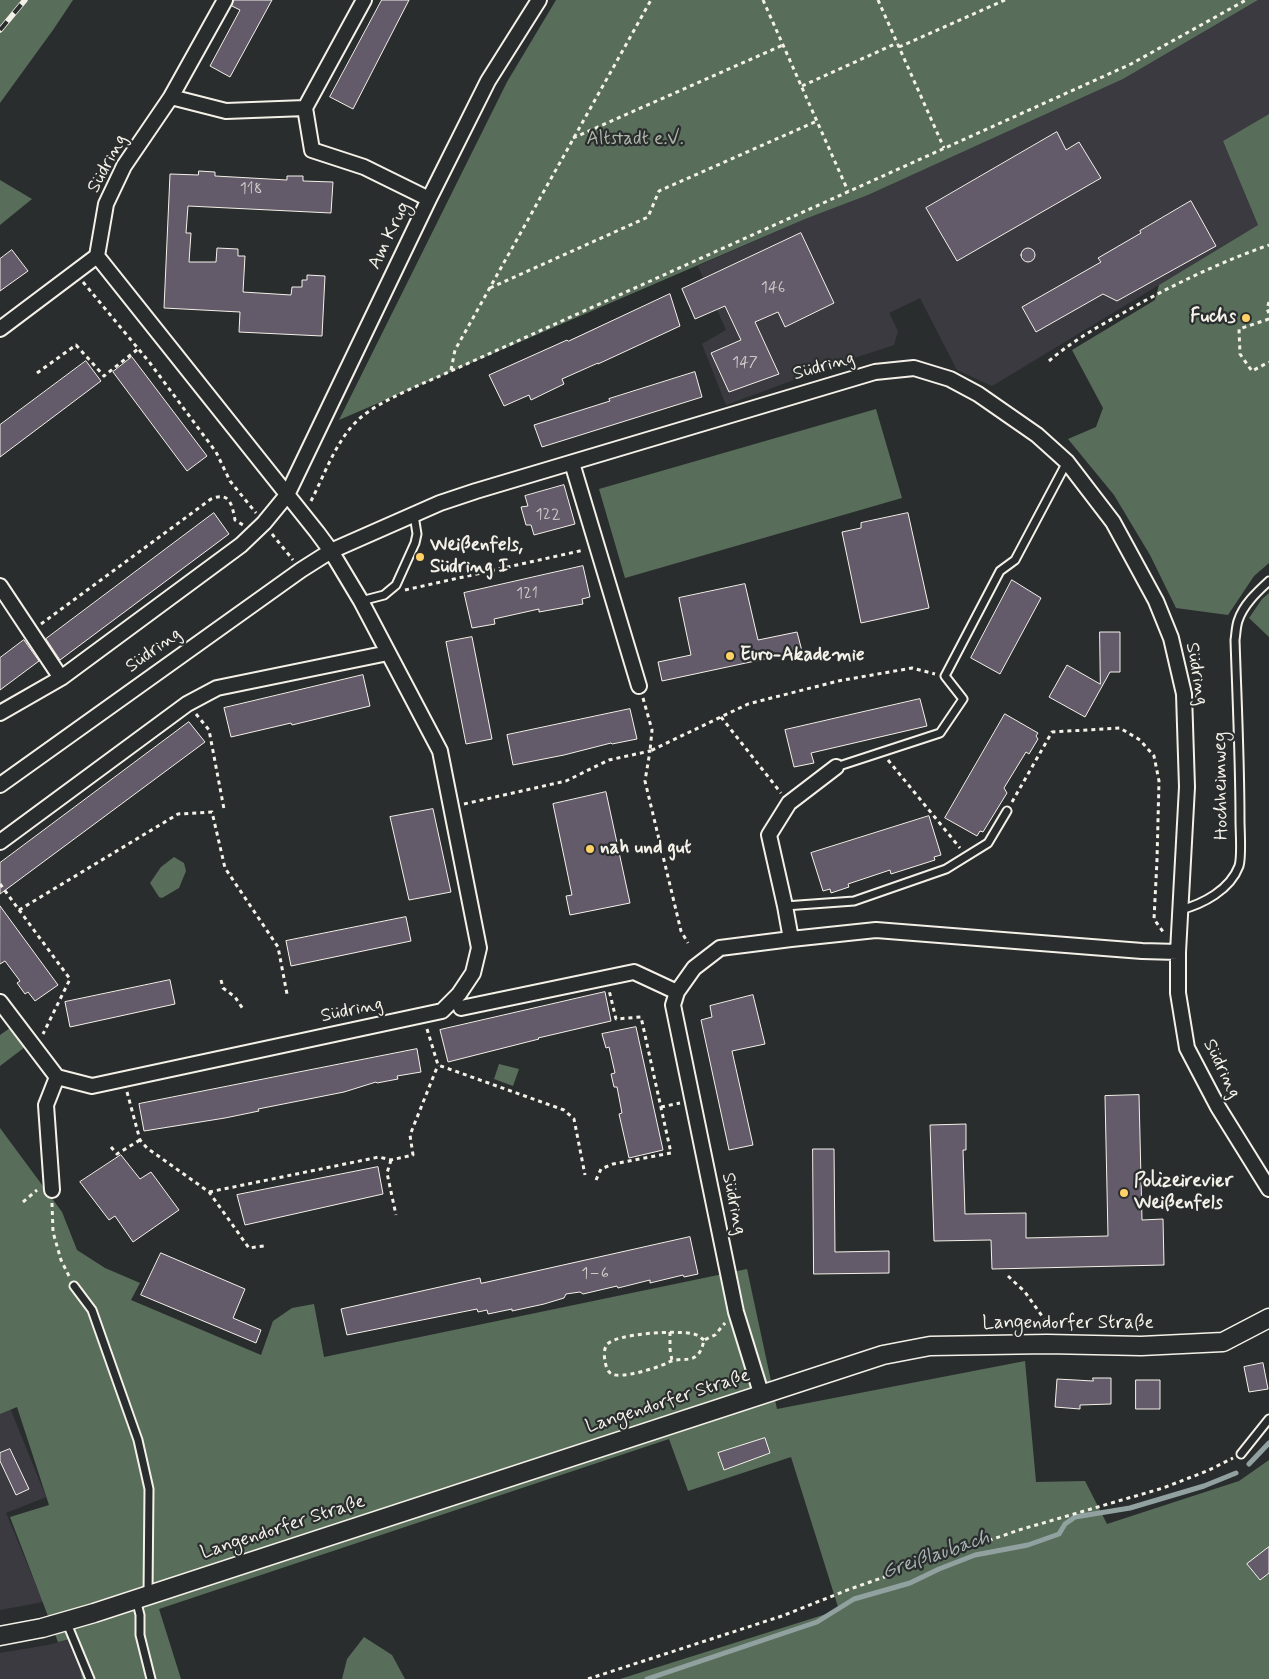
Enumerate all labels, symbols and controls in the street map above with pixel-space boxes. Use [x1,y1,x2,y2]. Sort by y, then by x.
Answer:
park label: Altstadt e.V. [586,129,684,151]
street label: Südring [83,131,133,197]
house number: 118 [240,180,262,200]
street label: Am Krug [364,199,416,273]
house number: 146 [761,279,785,299]
place label: Fuchs [1190,307,1236,329]
marker: Fuchs [1240,312,1252,324]
street label: Südring [791,347,857,387]
house number: 147 [732,354,758,374]
house number: 122 [535,506,561,526]
place label: Weißenfels, Südring I [430,535,523,579]
marker: Weißenfels, Südring I [414,551,426,563]
house number: 121 [516,585,538,605]
street label: Südring [122,623,186,679]
street label: Südring [1179,641,1213,707]
place label: Euro-Akademie [740,645,865,667]
marker: Euro-Akademie [724,650,736,662]
street label: Hochheimweg [1210,732,1234,840]
place label: nah und gut [600,838,691,860]
marker: nah und gut [584,843,596,855]
street label: Südring [319,993,385,1029]
street label: Südring [1197,1036,1245,1102]
street label: Südring [715,1171,751,1237]
place label: Polizeirevier Weißenfels [1134,1171,1233,1215]
marker: Polizeirevier Weißenfels [1118,1187,1130,1199]
house number: 1–6 [581,1265,609,1285]
street label: Langendorfer Straße [982,1313,1154,1335]
street label: Langendorfer Straße [583,1365,753,1439]
street label: Langendorfer Straße [198,1491,368,1565]
water label: Greißlaubach [879,1526,993,1586]

